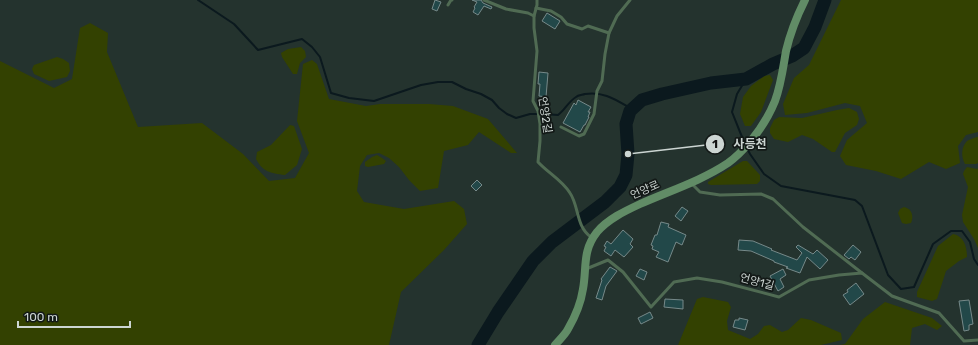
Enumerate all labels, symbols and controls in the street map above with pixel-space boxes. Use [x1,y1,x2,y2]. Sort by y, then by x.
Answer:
street label: 언양2길 [536,96,554,134]
callout: 사등천 [705,132,774,156]
text: 1 [712,137,718,151]
text: 사등천 [733,137,767,151]
street label: 언양로 [628,178,662,202]
street label: 언양1길 [738,271,776,293]
scale bar [18,303,130,329]
text: 100 m [24,310,58,324]

